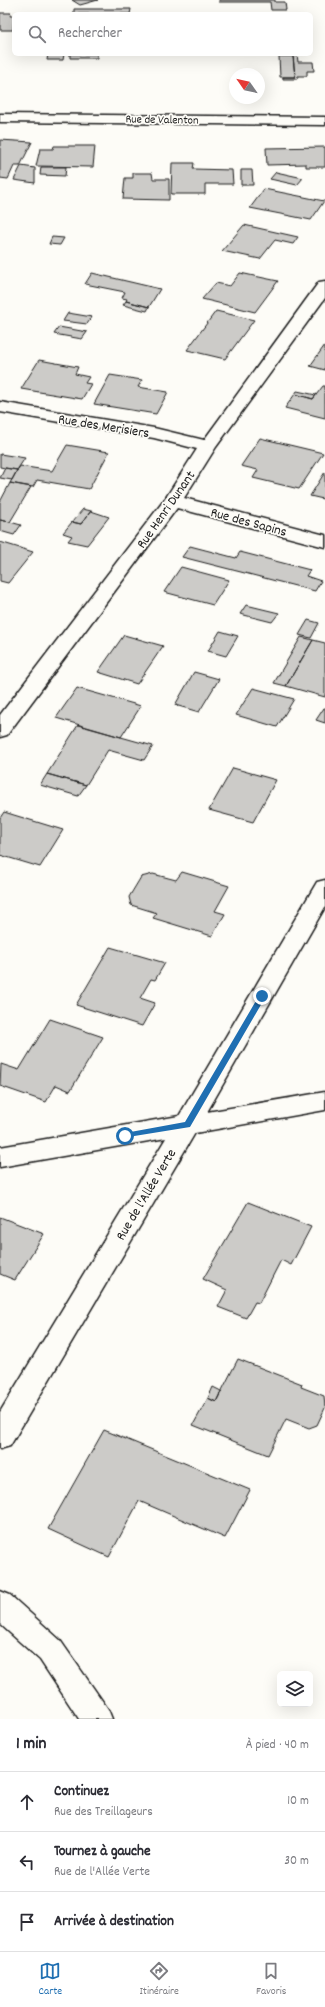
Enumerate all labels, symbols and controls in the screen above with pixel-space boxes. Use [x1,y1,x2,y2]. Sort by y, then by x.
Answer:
search box [12,12,313,56]
icon: search [26,23,48,45]
text: Rechercher [58,23,122,45]
north arrow [229,68,265,104]
street label: Rue de Valenton [125,111,199,130]
street label: Rue des Merisiers [57,410,151,444]
street label: Rue Henri Dunant [132,467,201,553]
street label: Rue des Sapins [208,503,289,543]
route end [253,987,271,1005]
route start [116,1127,134,1145]
street label: Rue de l'Allée Verte [112,1146,182,1244]
map controls [277,1671,313,1707]
button: layers [277,1671,313,1707]
text: 1 min [16,1733,46,1757]
text: À pied · 40 m [246,1736,309,1755]
text: Continuez [54,1781,109,1803]
icon: ahead [16,1791,38,1813]
text: 10 m [287,1792,309,1811]
text: Rue des Treillageurs [54,1803,153,1822]
text: Tournez à gauche [54,1841,151,1863]
icon: left [16,1851,38,1873]
text: 30 m [284,1852,309,1871]
text: Rue de l'Allée Verte [54,1863,150,1882]
icon: arrive [16,1911,38,1933]
text: Arrivée à destination [54,1911,174,1933]
tab: Carte [39,1960,62,2000]
tab: Itinéraire [139,1960,179,2000]
tab: Favoris [256,1960,286,2000]

